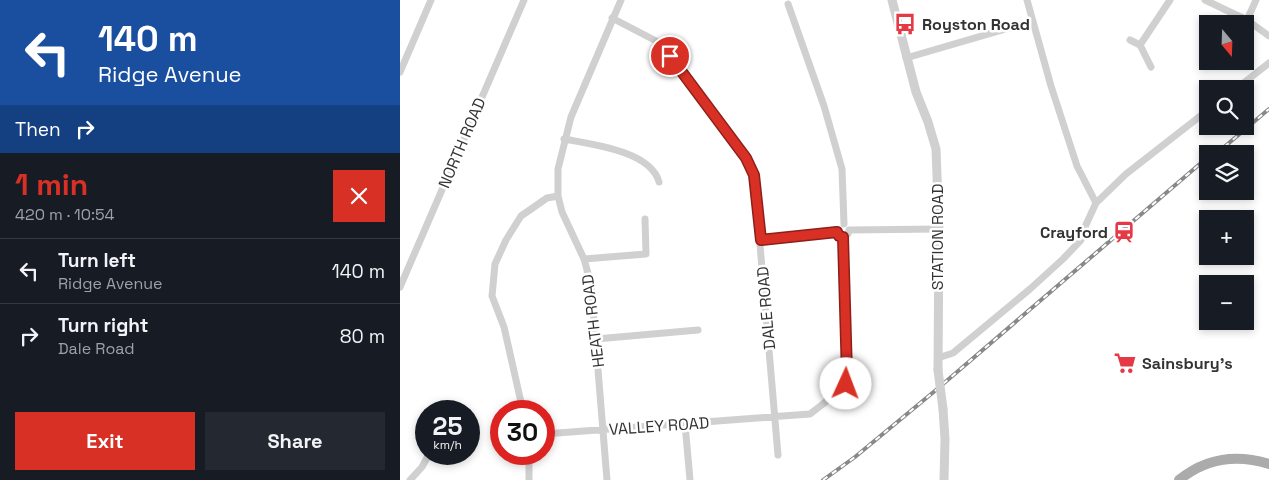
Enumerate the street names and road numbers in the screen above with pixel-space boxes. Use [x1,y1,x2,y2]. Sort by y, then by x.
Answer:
street label: NORTH ROAD [433,94,491,192]
street label: STATION ROAD [927,184,948,290]
street label: DALE ROAD [752,265,780,351]
street label: HEATH ROAD [577,273,609,369]
street label: VALLEY ROAD [608,412,710,440]

